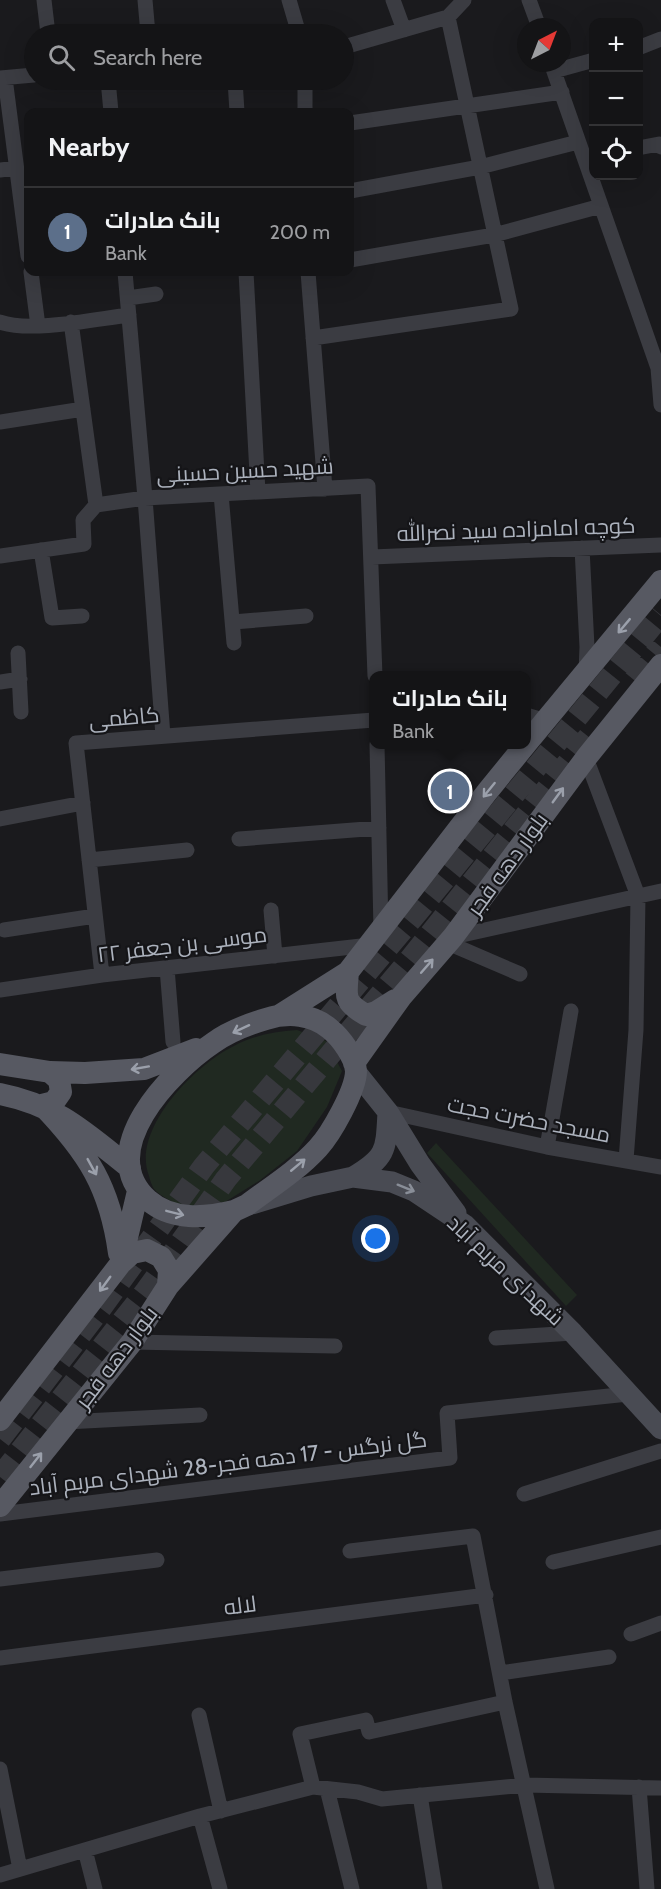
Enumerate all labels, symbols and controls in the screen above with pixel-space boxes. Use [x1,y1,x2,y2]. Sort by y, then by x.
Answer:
north arrow [517,18,571,72]
map controls [589,18,643,180]
button: + [589,18,643,72]
search box [24,24,354,90]
icon: search [45,41,78,74]
text: Search here [93,44,202,71]
button: − [589,72,643,126]
button: locate [589,126,643,180]
text: Nearby [48,131,129,163]
text: بانک صادرات [105,207,220,234]
text: 1 [64,220,71,244]
text: 200 m [270,220,330,244]
text: Bank [105,241,147,265]
street label: شهید حسین حسینی [156,452,334,489]
street label: کوچه امامزاده سید نصرالله [396,511,636,548]
one-way arrow [617,618,630,634]
popup [369,671,531,749]
text: بانک صادرات [392,685,508,712]
street label: کاظمی [88,701,161,734]
text: Bank [392,719,434,743]
pin: 1 [430,768,470,814]
one-way arrow [483,781,496,797]
one-way arrow [552,787,564,803]
street label: بلوار دهه فجر [460,807,554,923]
street label: موسی بن جعفر ۲۲ [96,921,268,968]
one-way arrow [420,959,434,974]
one-way arrow [232,1023,250,1035]
one-way arrow [131,1063,150,1074]
street label: مسجد حضرت حجت [445,1090,613,1149]
one-way arrow [86,1158,98,1175]
one-way arrow [290,1158,305,1172]
one-way arrow [396,1183,414,1194]
one-way arrow [165,1208,184,1220]
street label: شهدای مریم آباد [440,1209,570,1333]
your location [361,1224,390,1253]
one-way arrow [99,1276,111,1292]
street label: بلوار دهه فجر [68,1301,164,1415]
street label: گل نرگس - 17 دهه فجر-28 شهدای مریم آباد [28,1426,429,1503]
one-way arrow [30,1452,43,1468]
street label: لاله [222,1590,258,1621]

